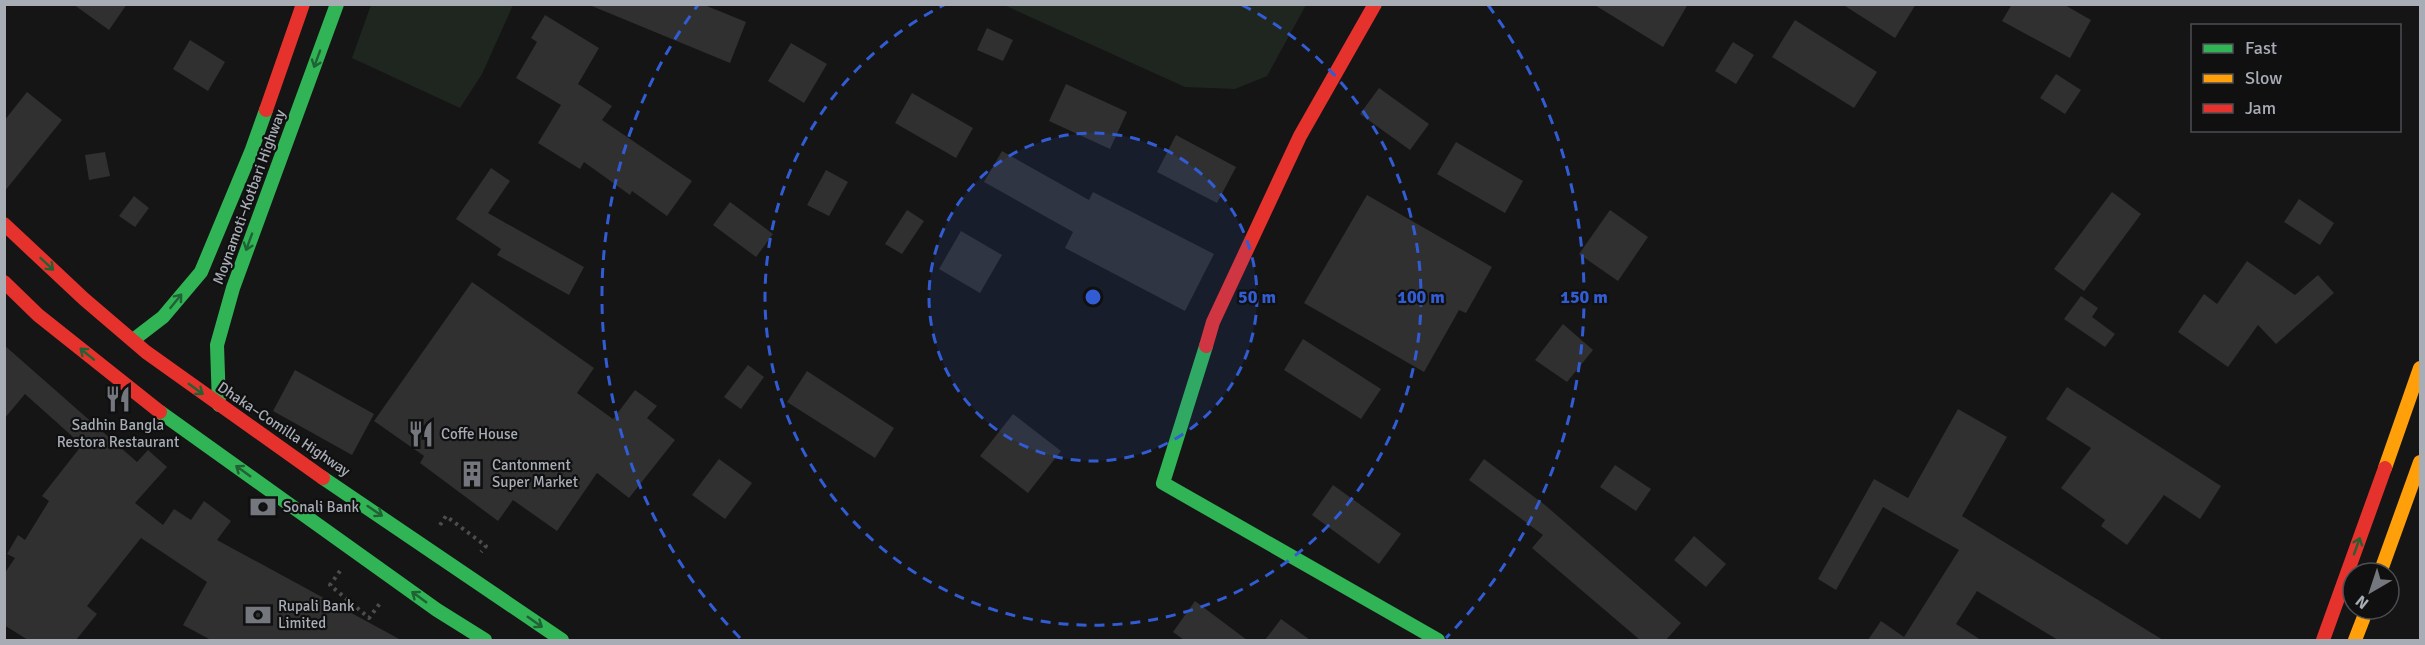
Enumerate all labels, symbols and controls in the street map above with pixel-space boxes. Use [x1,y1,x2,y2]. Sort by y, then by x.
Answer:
legend [2191,24,2401,132]
text: Fast [2245,37,2277,59]
one-way arrow [310,50,321,68]
text: Slow [2245,67,2282,89]
text: Jam [2245,97,2276,119]
street label: Moynamoti–Kotbari Highway [209,107,289,287]
one-way arrow [243,232,254,251]
one-way arrow [39,257,54,271]
text: 50 m [1238,286,1276,308]
text: 100 m [1397,286,1445,308]
text: 150 m [1560,286,1608,308]
centre of rings [1083,287,1103,307]
one-way arrow [170,293,183,309]
one-way arrow [80,347,96,360]
street label: Dhaka–Comilla Highway [214,378,354,480]
one-way arrow [188,383,204,395]
restaurant icon: Sadhin Bangla Restora Restaurant [103,384,133,414]
place label: Sadhin Bangla Restora Restaurant [57,416,179,451]
restaurant icon: Coffe House [406,419,436,449]
place label: Coffe House [441,425,518,443]
place label: Cantonment Super Market [492,456,578,491]
building icon: Cantonment Super Market [457,459,487,489]
one-way arrow [236,465,252,477]
bank icon: Sonali Bank [248,492,278,522]
place label: Sonali Bank [283,498,359,516]
one-way arrow [366,505,382,517]
one-way arrow [2352,537,2363,556]
north arrow [2341,561,2401,621]
one-way arrow [411,591,427,603]
text: N [2352,591,2373,613]
place label: Rupali Bank Limited [278,597,355,632]
bank icon: Rupali Bank Limited [243,600,273,630]
one-way arrow [527,615,543,628]

